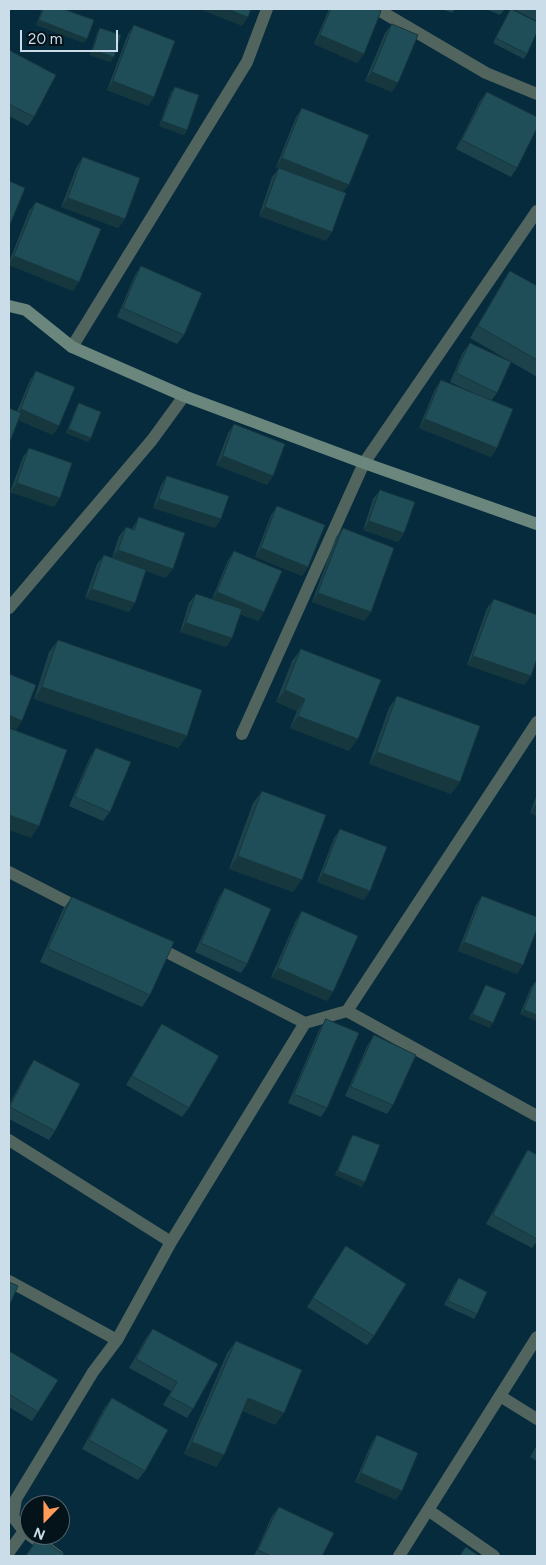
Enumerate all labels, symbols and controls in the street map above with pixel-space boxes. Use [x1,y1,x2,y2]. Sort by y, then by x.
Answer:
scale bar [22,20,120,52]
text: 20 m [28,30,62,48]
north arrow [20,1495,70,1545]
text: N [31,1524,48,1543]

